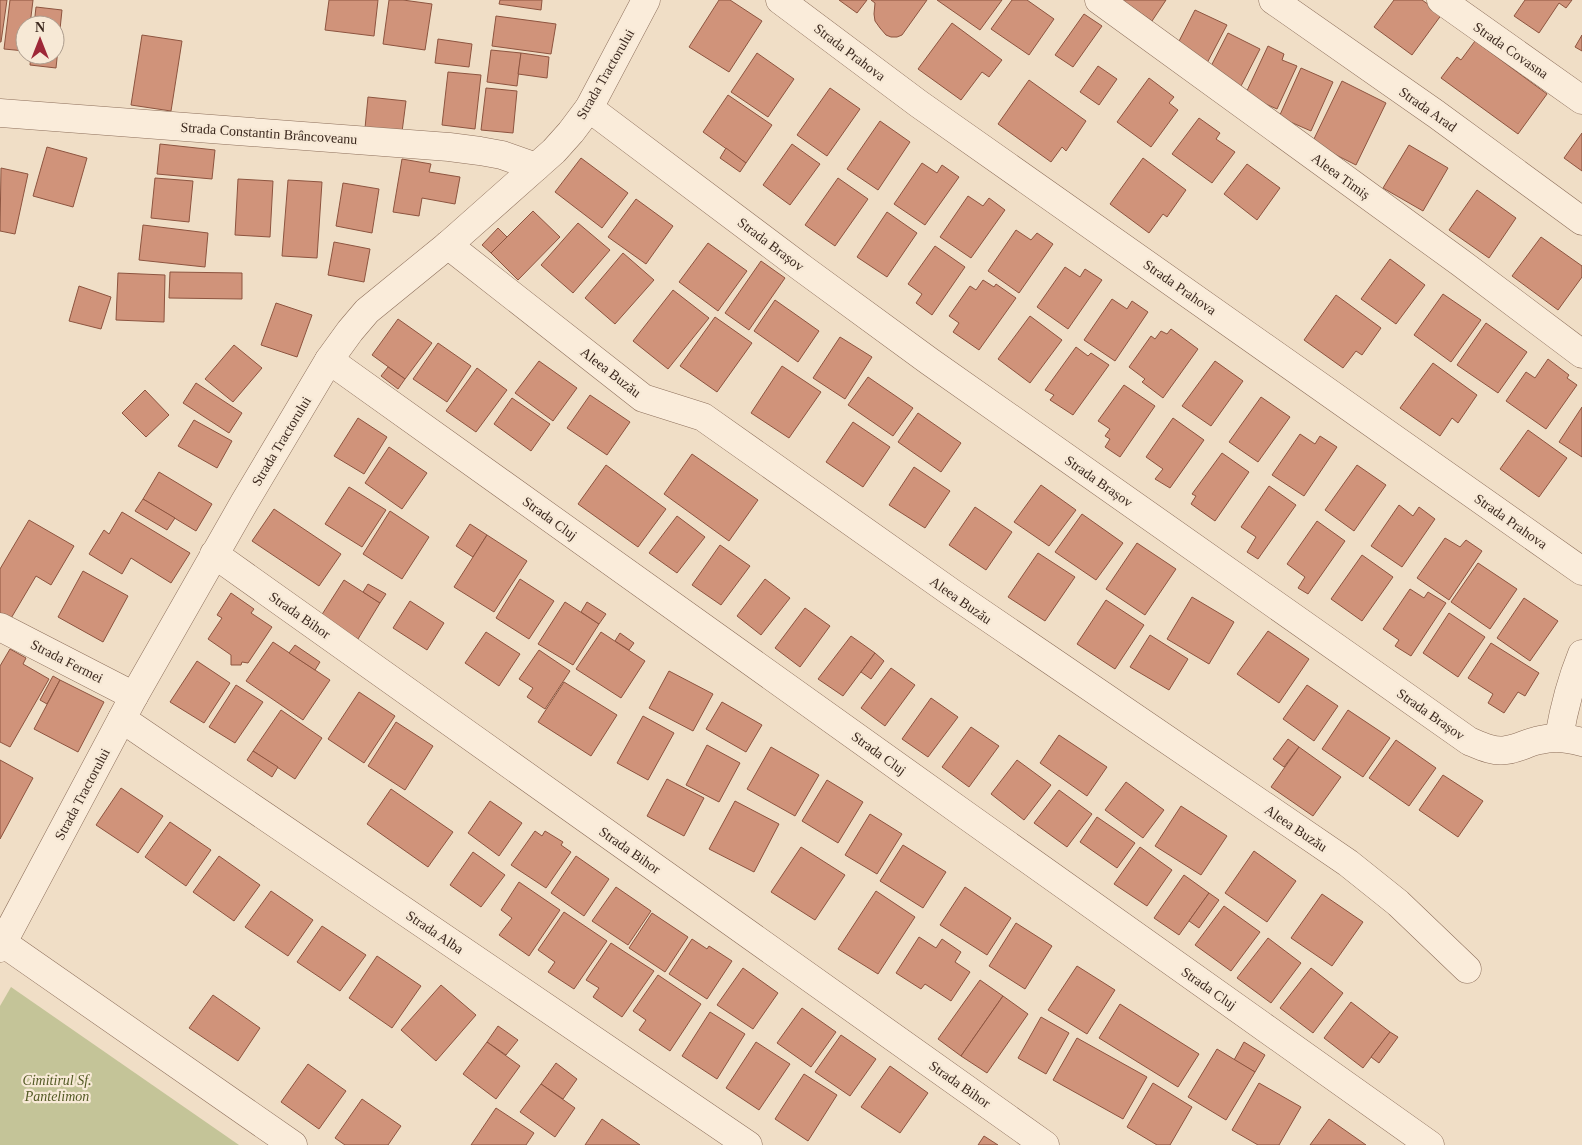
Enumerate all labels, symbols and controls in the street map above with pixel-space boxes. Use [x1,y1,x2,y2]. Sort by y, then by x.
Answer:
north arrow [15,15,65,65]
street label: Strada Covasna [1471,19,1551,82]
text: N [35,20,45,35]
street label: Strada Prahova [811,21,889,84]
street label: Strada Tractorului [574,26,637,122]
street label: Strada Arad [1396,84,1459,135]
street label: Strada Constantin Brâncoveanu [180,120,358,147]
street label: Aleea Timiș [1308,150,1373,203]
street label: Strada Brașov [734,215,807,275]
street label: Strada Prahova [1141,257,1220,318]
street label: Aleea Buzău [578,344,644,400]
street label: Strada Tractorului [249,394,314,489]
street label: Strada Brașov [1062,453,1135,511]
street label: Strada Prahova [1472,491,1551,552]
street label: Strada Cluj [520,494,580,543]
street label: Aleea Buzău [927,574,994,627]
street label: Strada Bihor [266,589,333,642]
street label: Strada Fermei [28,637,105,686]
street label: Strada Brașov [1394,686,1467,744]
street label: Strada Cluj [849,729,909,778]
street label: Strada Tractorului [52,746,113,843]
street label: Aleea Buzău [1262,802,1330,855]
street label: Strada Bihor [596,824,663,877]
street label: Strada Alba [403,908,467,957]
street label: Strada Cluj [1178,964,1239,1013]
street label: Strada Bihor [926,1058,993,1111]
park label: Cimitirul Sf. Pantelimon [22,1073,92,1104]

